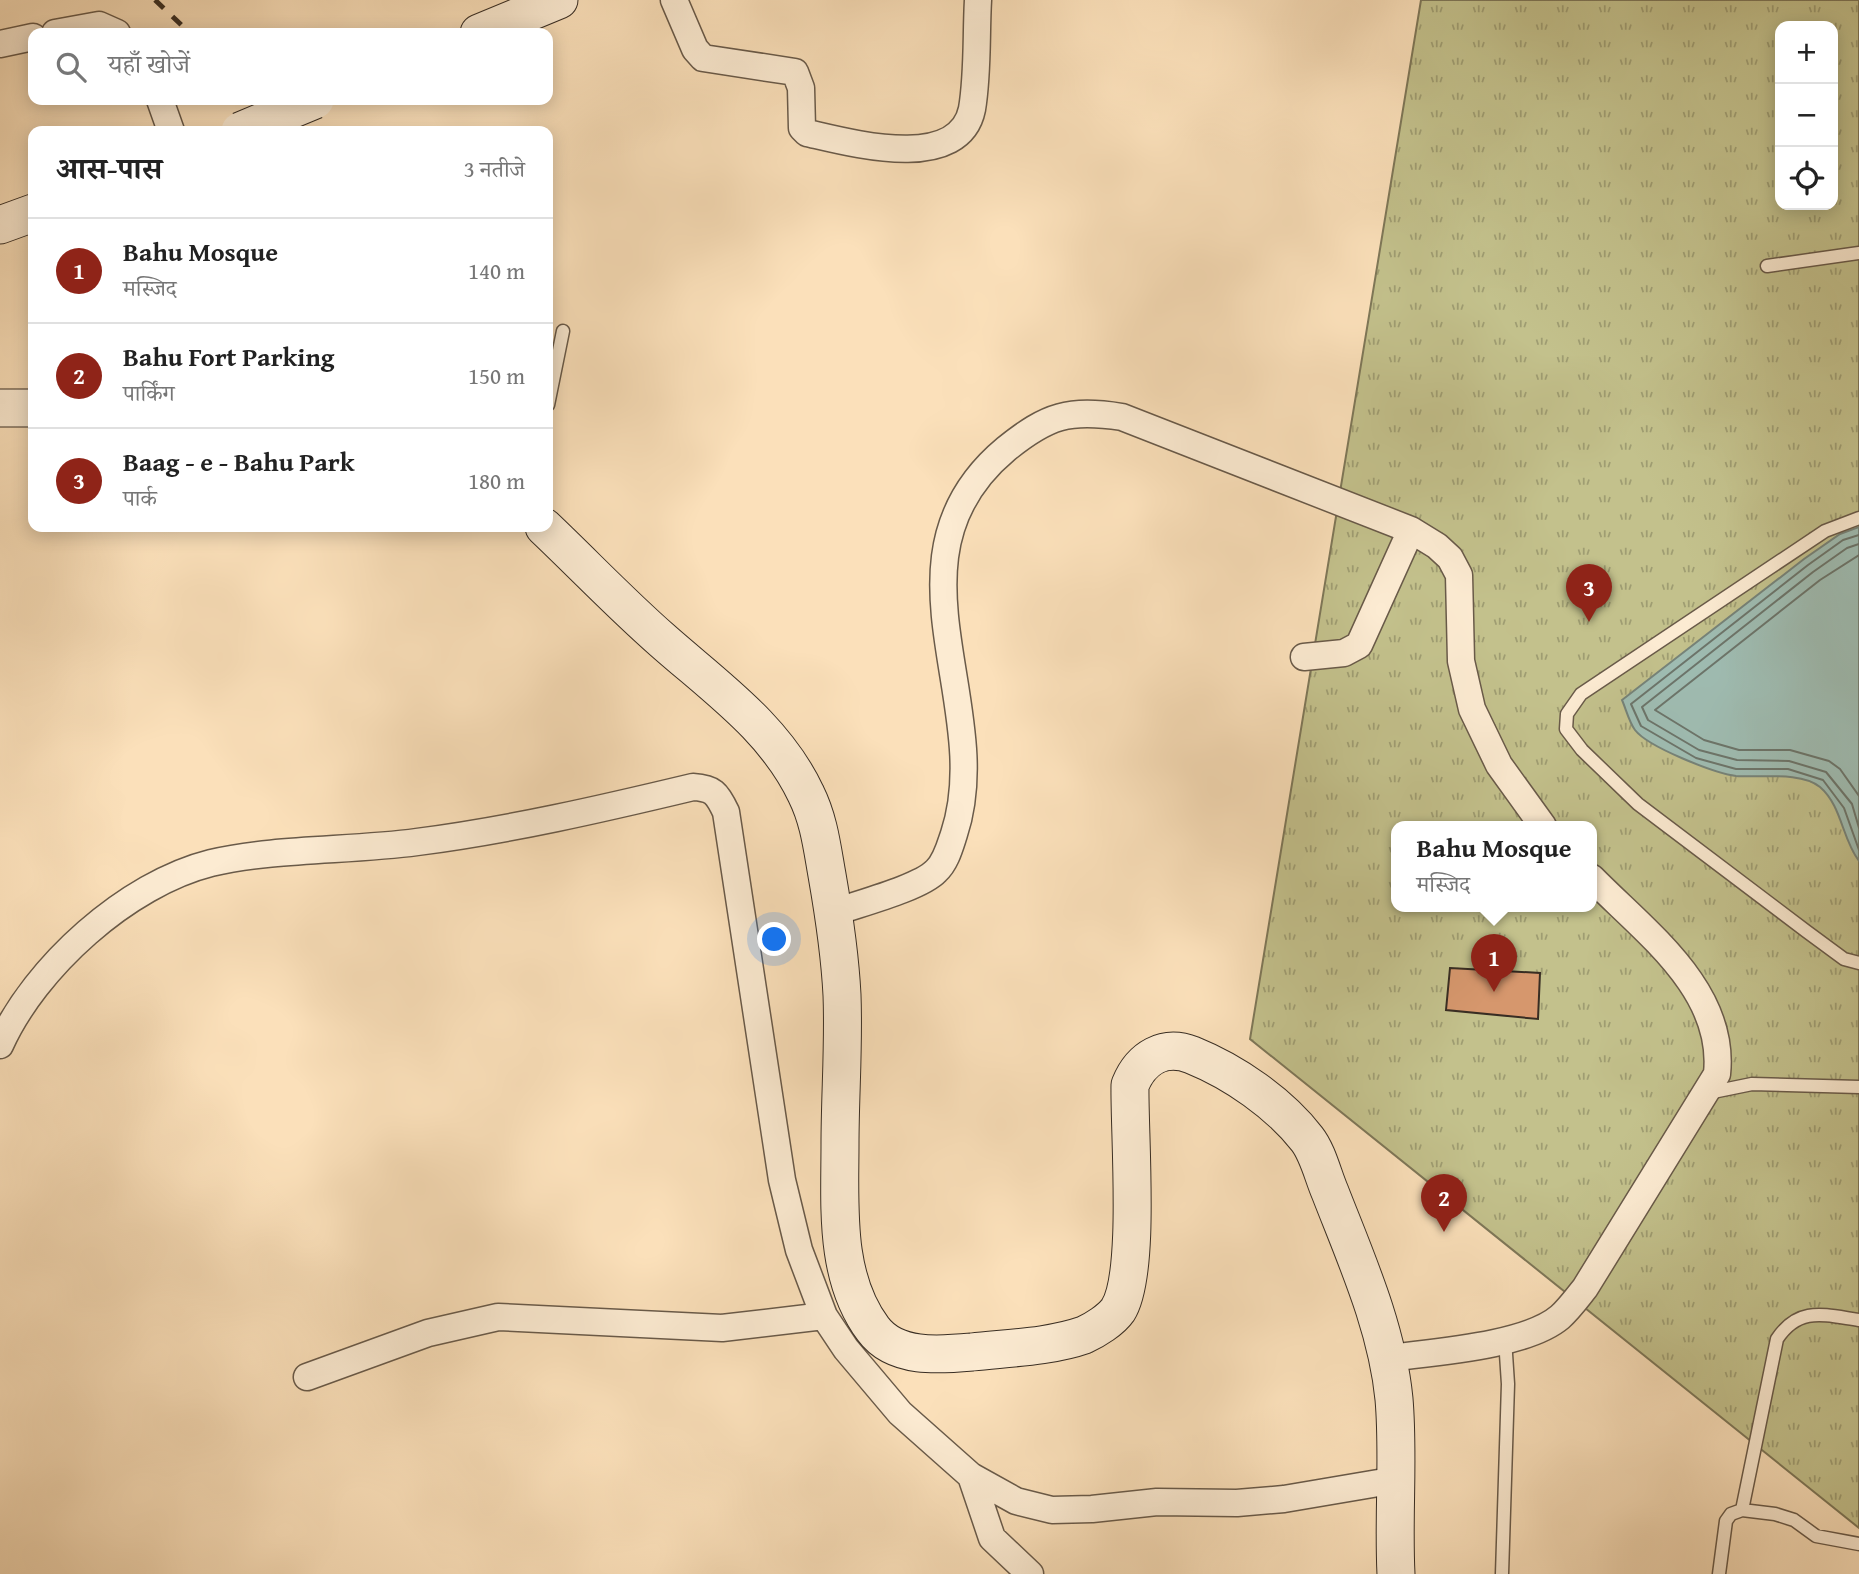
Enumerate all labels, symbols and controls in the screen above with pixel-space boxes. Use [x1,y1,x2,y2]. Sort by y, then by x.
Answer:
map controls [1775,21,1838,210]
button: + [1775,21,1838,84]
search box [28,28,553,105]
text: यहाँ खोजें [108,44,190,83]
icon: search [52,48,90,86]
button: − [1775,84,1838,147]
text: आस-पास [56,146,162,190]
button: locate [1775,147,1838,210]
text: 3 नतीजे [464,152,525,185]
text: Bahu Mosque [123,232,278,271]
text: 1 [73,254,85,287]
text: 140 m [468,254,525,287]
text: मस्जिद [123,271,177,304]
text: Bahu Fort Parking [123,337,334,376]
text: 2 [73,359,85,392]
text: 150 m [468,359,525,392]
text: पार्किंग [123,376,175,409]
text: Baag - e - Bahu Park [123,442,354,481]
text: 3 [73,464,85,497]
text: 180 m [468,464,525,497]
text: पार्क [123,481,157,514]
pin: 3 [1566,564,1612,622]
popup [1391,821,1597,912]
text: Bahu Mosque [1417,828,1572,867]
text: मस्जिद [1417,867,1470,900]
your location [757,922,791,956]
pin: 1 [1471,934,1517,992]
pin: 2 [1421,1174,1467,1232]

